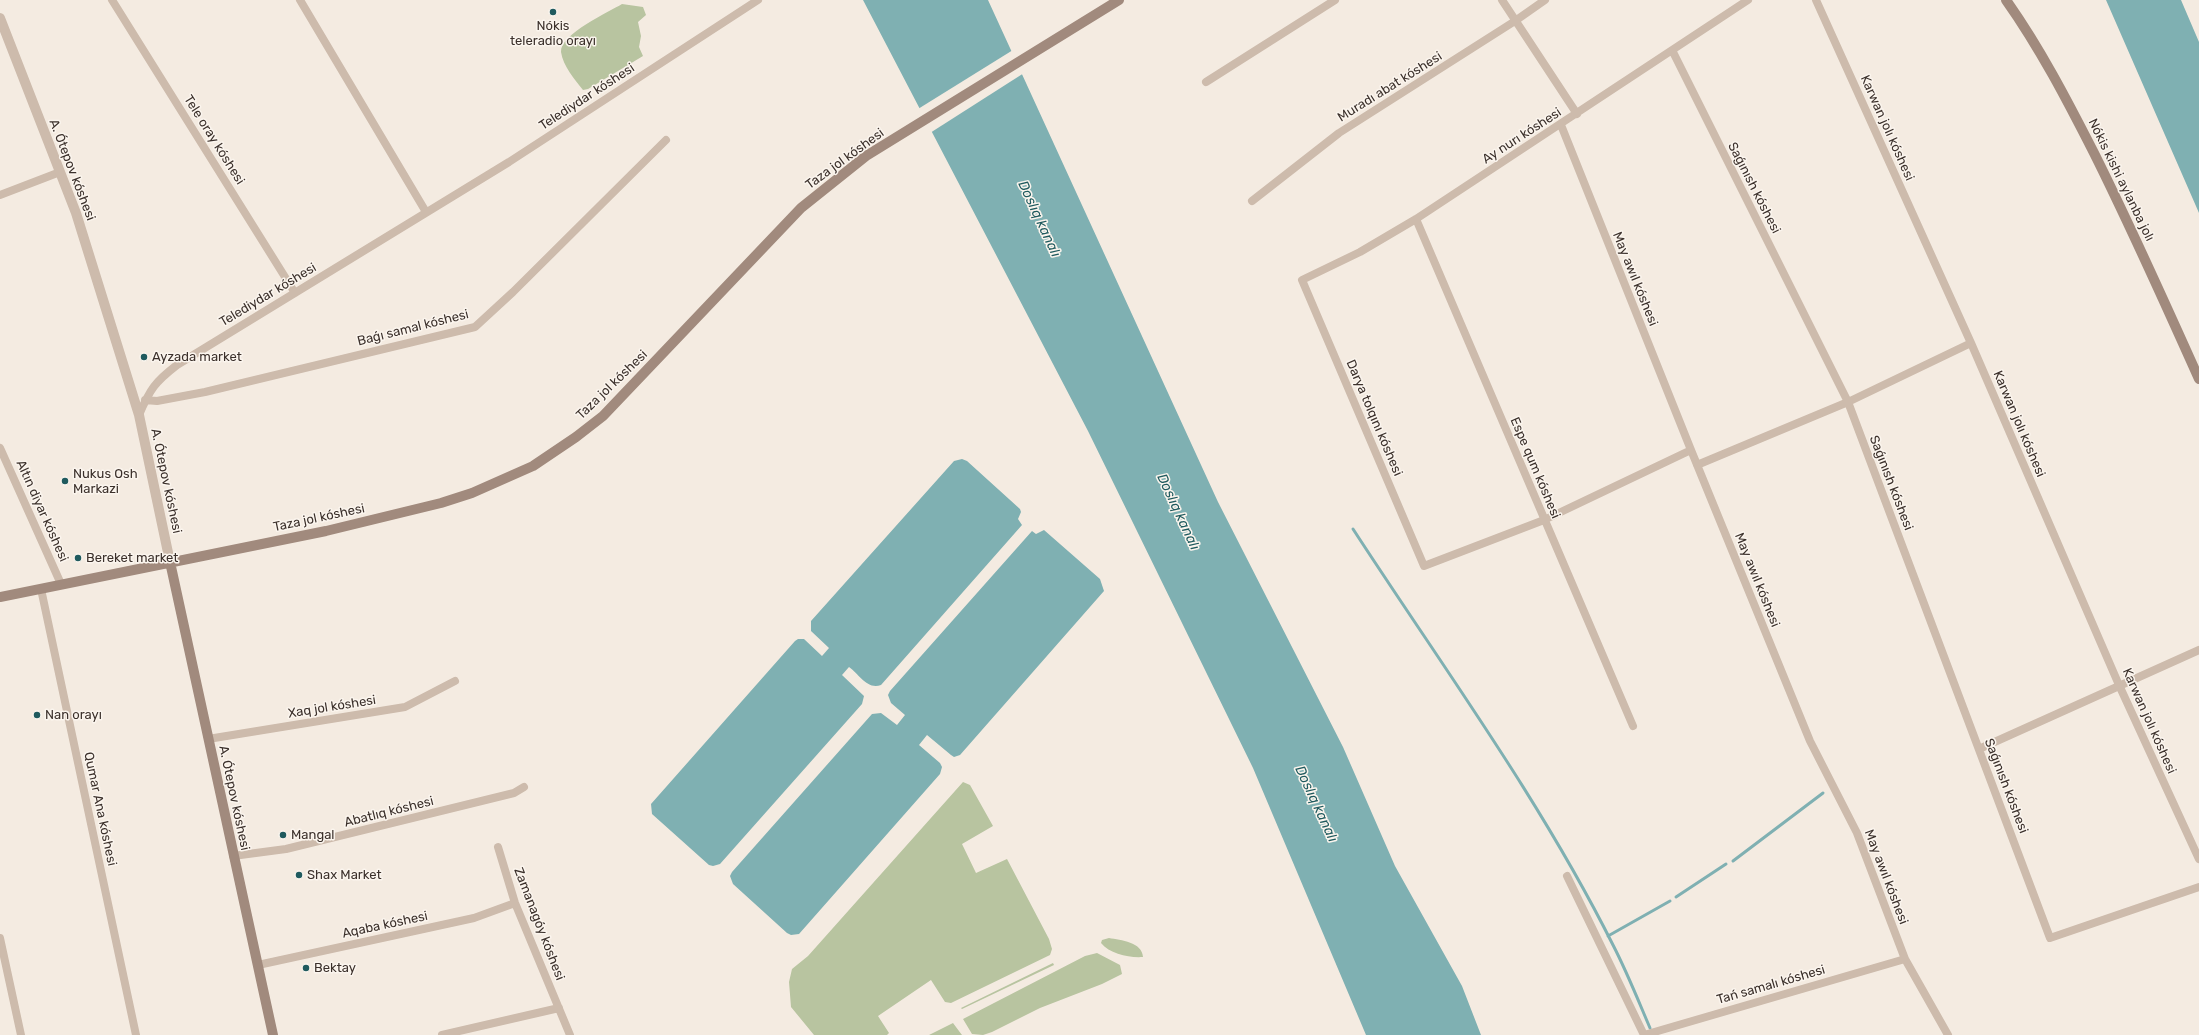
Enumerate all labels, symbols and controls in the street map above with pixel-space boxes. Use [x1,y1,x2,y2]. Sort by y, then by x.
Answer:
marker: Nókis teleradio orayı [548,7,558,17]
place label: Nókis teleradio orayı [510,18,596,49]
street label: Muradı abat kóshesi [1335,49,1445,125]
street label: Telediydar kóshesi [536,60,638,134]
street label: Karwan jolı kóshesi [1857,73,1917,183]
street label: Tele oray kóshesi [180,92,248,188]
street label: Ay nurı kóshesi [1480,105,1564,167]
street label: Nókis kishi aylanba jolı [2085,116,2157,244]
street label: A. Ótepov kóshesi [46,117,98,223]
street label: Taza jol kóshesi [803,125,887,193]
street label: Saǵınısh kóshesi [1724,140,1784,236]
water label: Doslıq kanalı [1014,178,1064,260]
street label: May awıl kóshesi [1609,230,1661,328]
street label: Telediydar kóshesi [217,260,319,330]
street label: Baǵı samal kóshesi [356,307,470,349]
street label: Taza jol kóshesi [573,347,651,423]
place label: Ayzada market [152,349,242,365]
marker: Ayzada market [139,352,149,362]
street label: Darya tolqını kóshesi [1342,358,1406,478]
street label: Karwan jolı kóshesi [1990,368,2048,480]
street label: Espe qum kóshesi [1507,415,1563,521]
street label: A. Ótepov kóshesi [147,427,185,535]
street label: Saǵınısh kóshesi [1866,433,1916,533]
street label: Altın diyar kóshesi [13,458,71,564]
place label: Nukus Osh Markazi [73,466,138,497]
water label: Doslıq kanalı [1153,471,1203,553]
marker: Nukus Osh Markazi [60,476,70,486]
street label: Taza jol kóshesi [272,501,366,535]
street label: May awıl kóshesi [1731,531,1783,629]
place label: Bereket market [86,550,178,566]
marker: Bereket market [73,553,83,563]
street label: Karwan jolı kóshesi [2119,666,2179,776]
street label: Xaq jol kóshesi [287,692,377,722]
place label: Nan orayı [45,707,102,723]
marker: Nan orayı [32,710,42,720]
street label: Saǵınısh kóshesi [1981,736,2031,836]
street label: A. Ótepov kóshesi [215,744,253,852]
street label: Qumar Ana kóshesi [80,751,120,867]
water label: Doslıq kanalı [1291,763,1341,845]
street label: Abatlıq kóshesi [343,793,435,831]
place label: Mangal [291,827,334,843]
street label: May awıl kóshesi [1861,827,1911,927]
marker: Mangal [278,830,288,840]
street label: Zamanagóy kóshesi [510,865,568,983]
place label: Shax Market [307,867,382,883]
marker: Shax Market [294,870,304,880]
street label: Aqaba kóshesi [341,908,429,942]
place label: Bektay [314,960,356,976]
street label: Tań samalı kóshesi [1715,962,1827,1008]
marker: Bektay [301,963,311,973]

